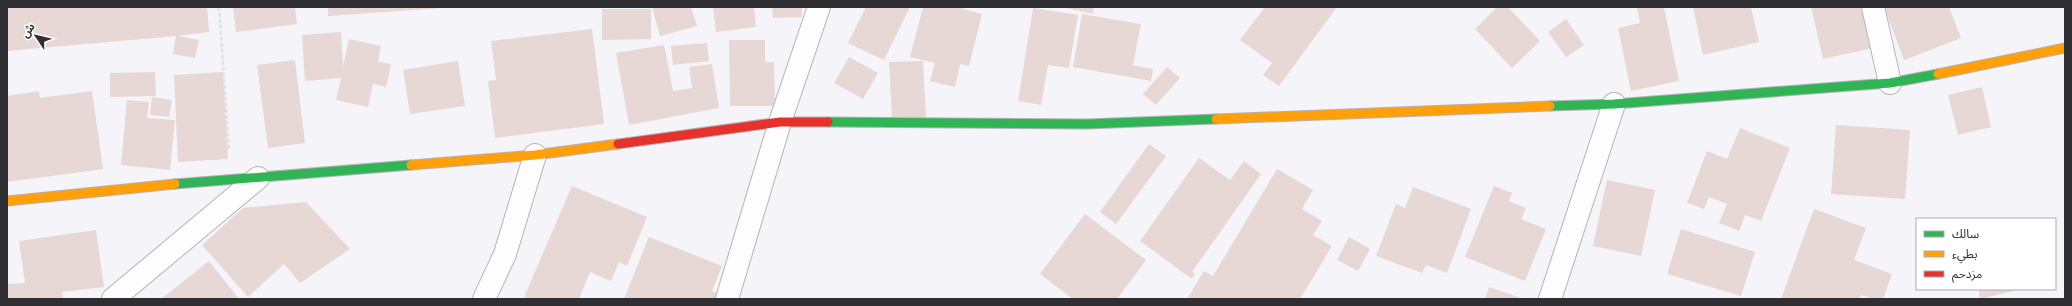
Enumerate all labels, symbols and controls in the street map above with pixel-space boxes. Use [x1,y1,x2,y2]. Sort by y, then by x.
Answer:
north arrow [16,16,56,56]
text: ش [18,20,38,40]
legend [1916,218,2056,290]
text: سالك [1952,226,1979,240]
text: بطيء [1952,246,1978,264]
text: مزدحم [1952,266,1982,283]

